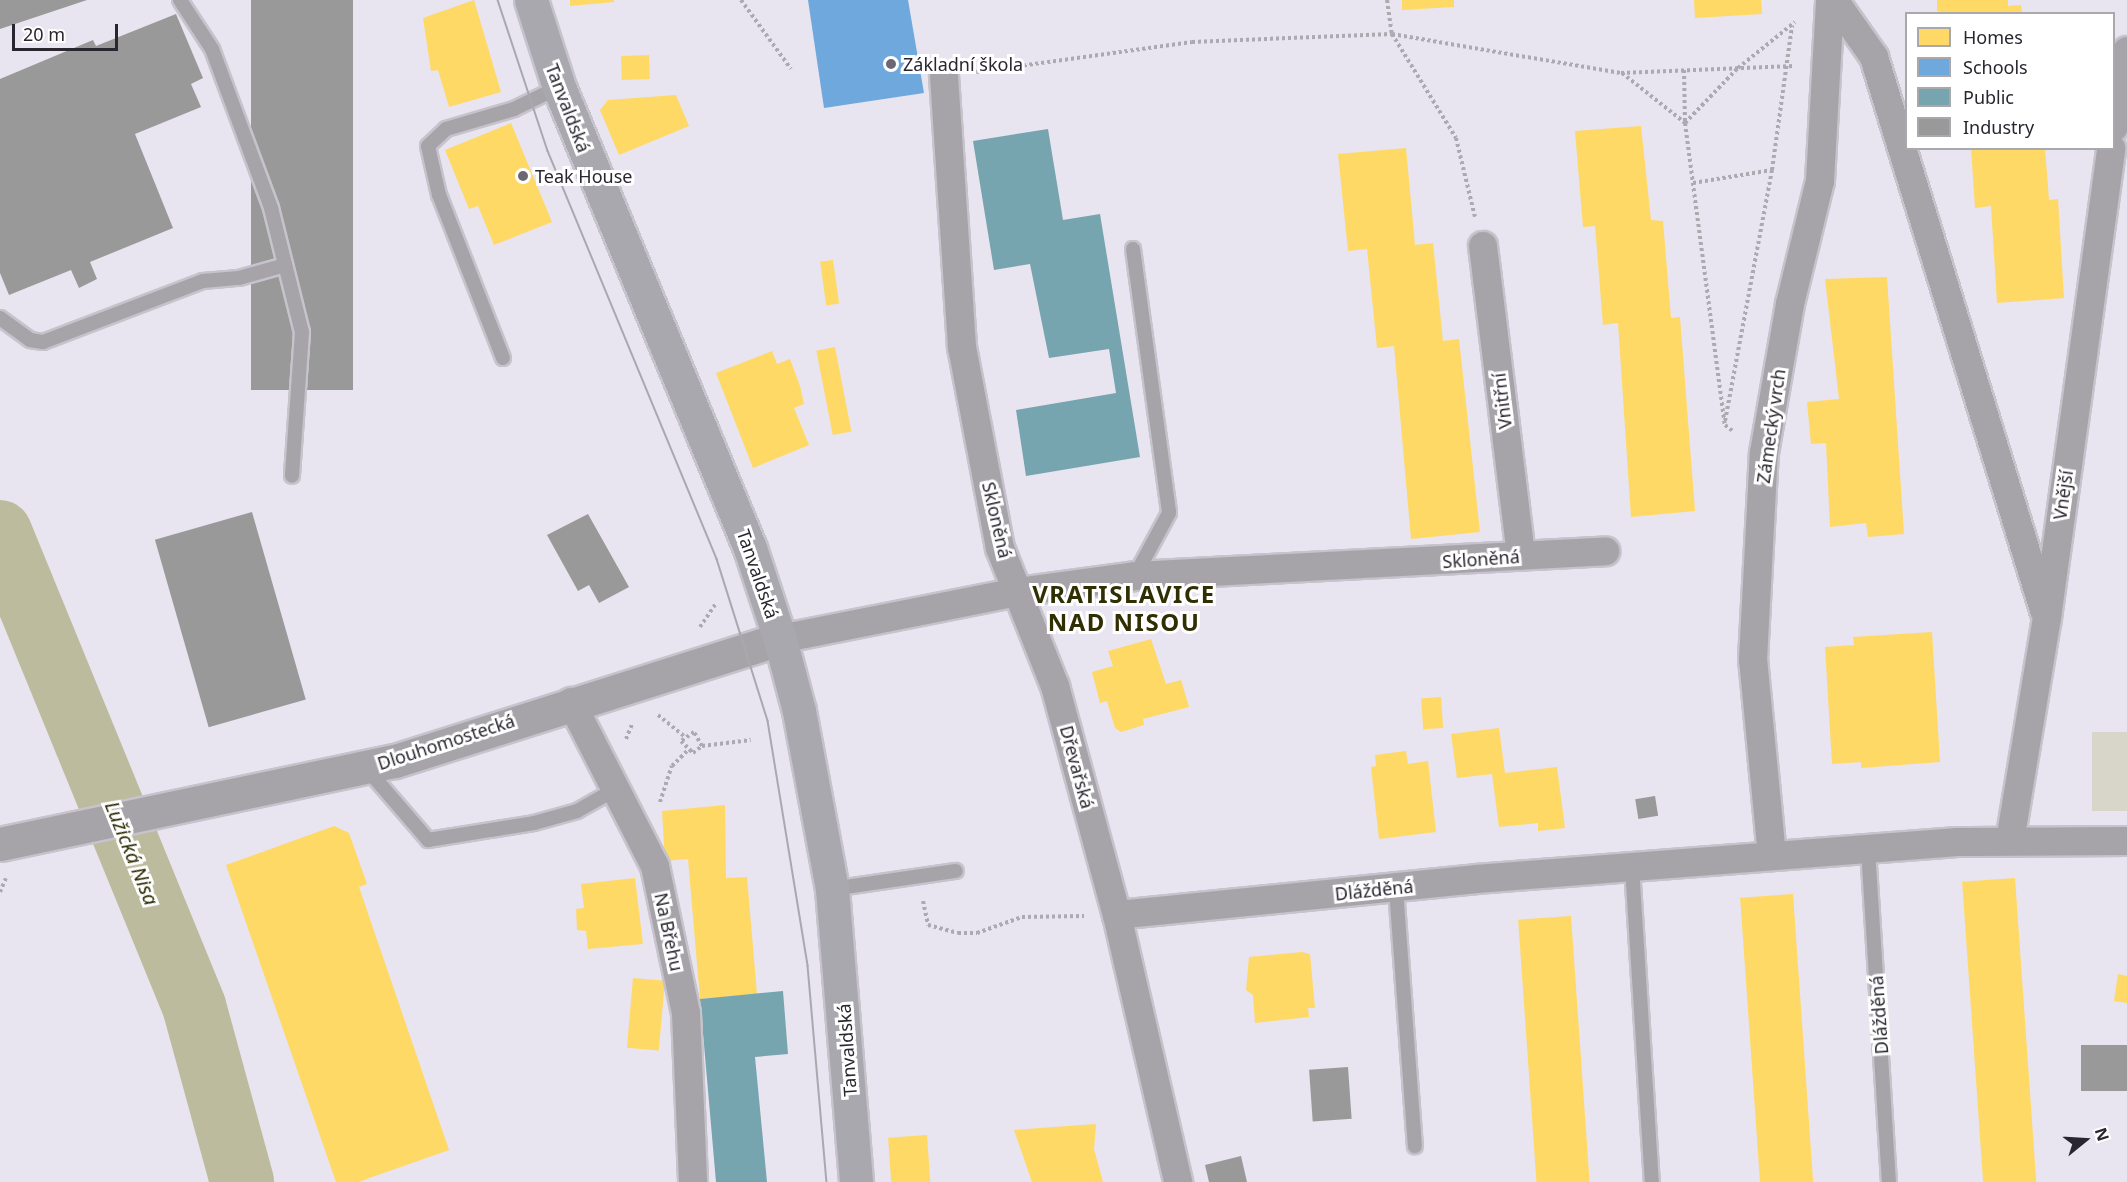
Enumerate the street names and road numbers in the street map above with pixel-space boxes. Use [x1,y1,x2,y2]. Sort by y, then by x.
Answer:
street label: Tanvaldská [541,61,595,155]
street label: Zámecký vrch [1752,367,1790,485]
street label: Vnitřní [1488,372,1516,430]
street label: Vnější [2049,469,2077,521]
street label: Skloněná [978,480,1016,560]
street label: Tanvaldská [733,526,783,622]
street label: Skloněná [1442,546,1520,572]
street label: Dlouhomostecká [375,710,517,774]
street label: Dřevařská [1056,723,1098,811]
street label: Dlážděná [1334,875,1414,905]
street label: Na Břehu [650,891,688,973]
street label: Dlážděná [1865,975,1893,1055]
street label: Tanvaldská [833,1003,861,1097]

